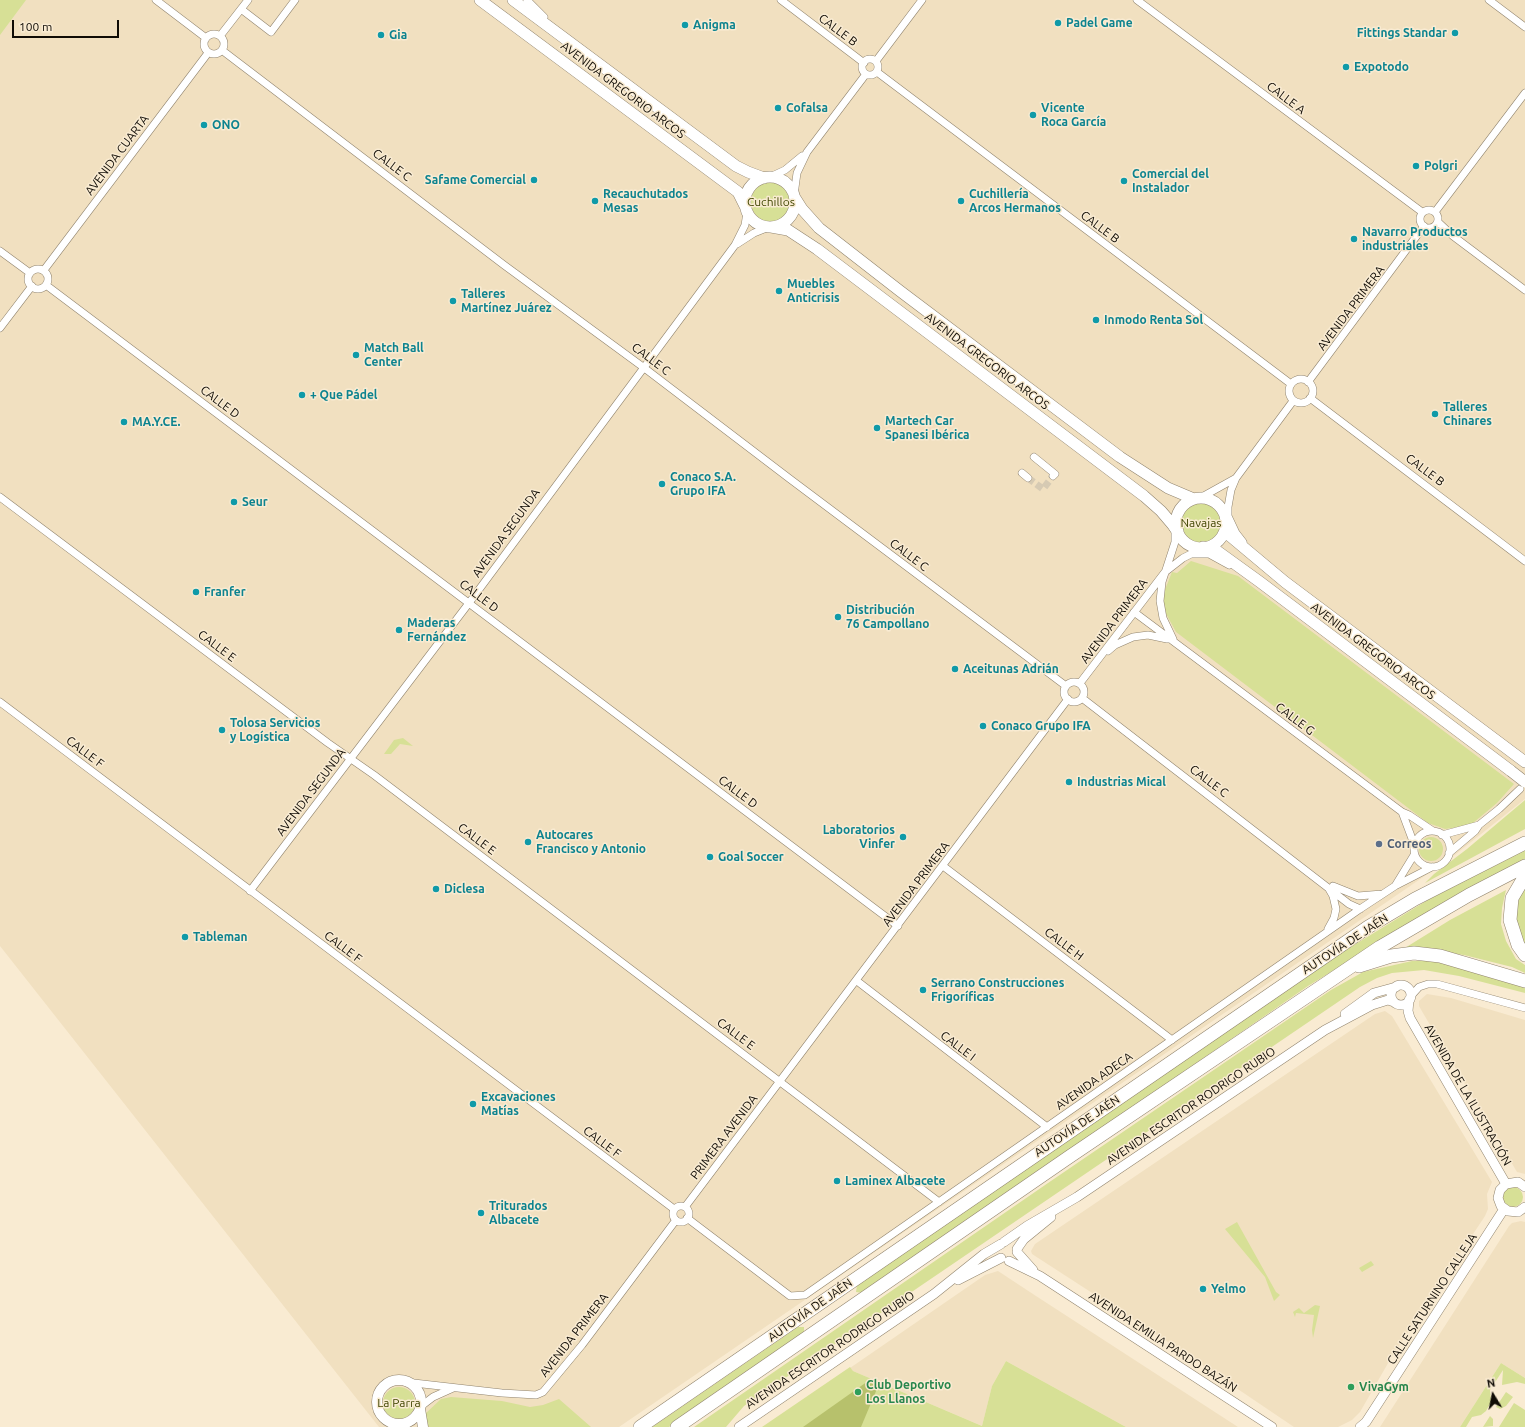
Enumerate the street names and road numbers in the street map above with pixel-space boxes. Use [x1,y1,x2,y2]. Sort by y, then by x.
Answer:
street label: CALLE B [816,11,860,49]
street label: AVENIDA GREGORIO ARCOS [558,39,688,141]
street label: CALLE A [1264,79,1308,117]
street label: AVENIDA CUARTA [82,112,152,198]
street label: CALLE C [370,146,414,184]
street label: CALLE B [1078,208,1122,246]
street label: AVENIDA PRIMERA [1314,263,1388,353]
street label: AVENIDA GREGORIO ARCOS [922,310,1052,412]
street label: CALLE C [629,340,673,378]
street label: CALLE D [197,383,243,421]
street label: CALLE B [1403,451,1447,489]
street label: AVENIDA SEGUNDA [469,486,543,580]
street label: CALLE C [887,536,931,574]
street label: AVENIDA PRIMERA [1077,576,1151,666]
street label: CALLE D [456,577,502,615]
street label: AVENIDA GREGORIO ARCOS [1308,600,1438,702]
street label: CALLE E [195,627,239,665]
street label: CALLE G [1273,700,1317,738]
street label: CALLE F [63,733,107,771]
street label: AVENIDA SEGUNDA [273,745,349,839]
street label: CALLE C [1187,762,1231,800]
street label: CALLE D [715,773,761,811]
street label: CALLE E [455,820,499,858]
street label: AVENIDA PRIMERA [879,839,953,929]
street label: AUTOVÍA DE JAÉN [1299,911,1391,977]
street label: CALLE H [1042,925,1086,963]
street label: CALLE F [321,928,365,966]
street label: CALLE E [714,1015,758,1053]
street label: AVENIDA DE LA ILUSTRACIÓN [1422,1022,1514,1168]
street label: CALLE I [938,1028,978,1064]
street label: AVENIDA ESCRITOR RODRIGO RUBIO [1104,1044,1278,1168]
street label: AVENIDA ADECA [1053,1049,1135,1113]
street label: PRIMERA AVENIDA [687,1092,761,1182]
street label: AUTOVÍA DE JAÉN [1032,1092,1122,1160]
street label: CALLE F [580,1123,624,1161]
street label: CALLE SATURNINO CALLEJA [1384,1231,1480,1367]
street label: AUTOVÍA DE JAÉN [765,1275,855,1345]
street label: AVENIDA ESCRITOR RODRIGO RUBIO [743,1288,917,1412]
street label: AVENIDA EMILIA PARDO BAZÁN [1086,1289,1240,1395]
street label: AVENIDA PRIMERA [537,1290,611,1380]

